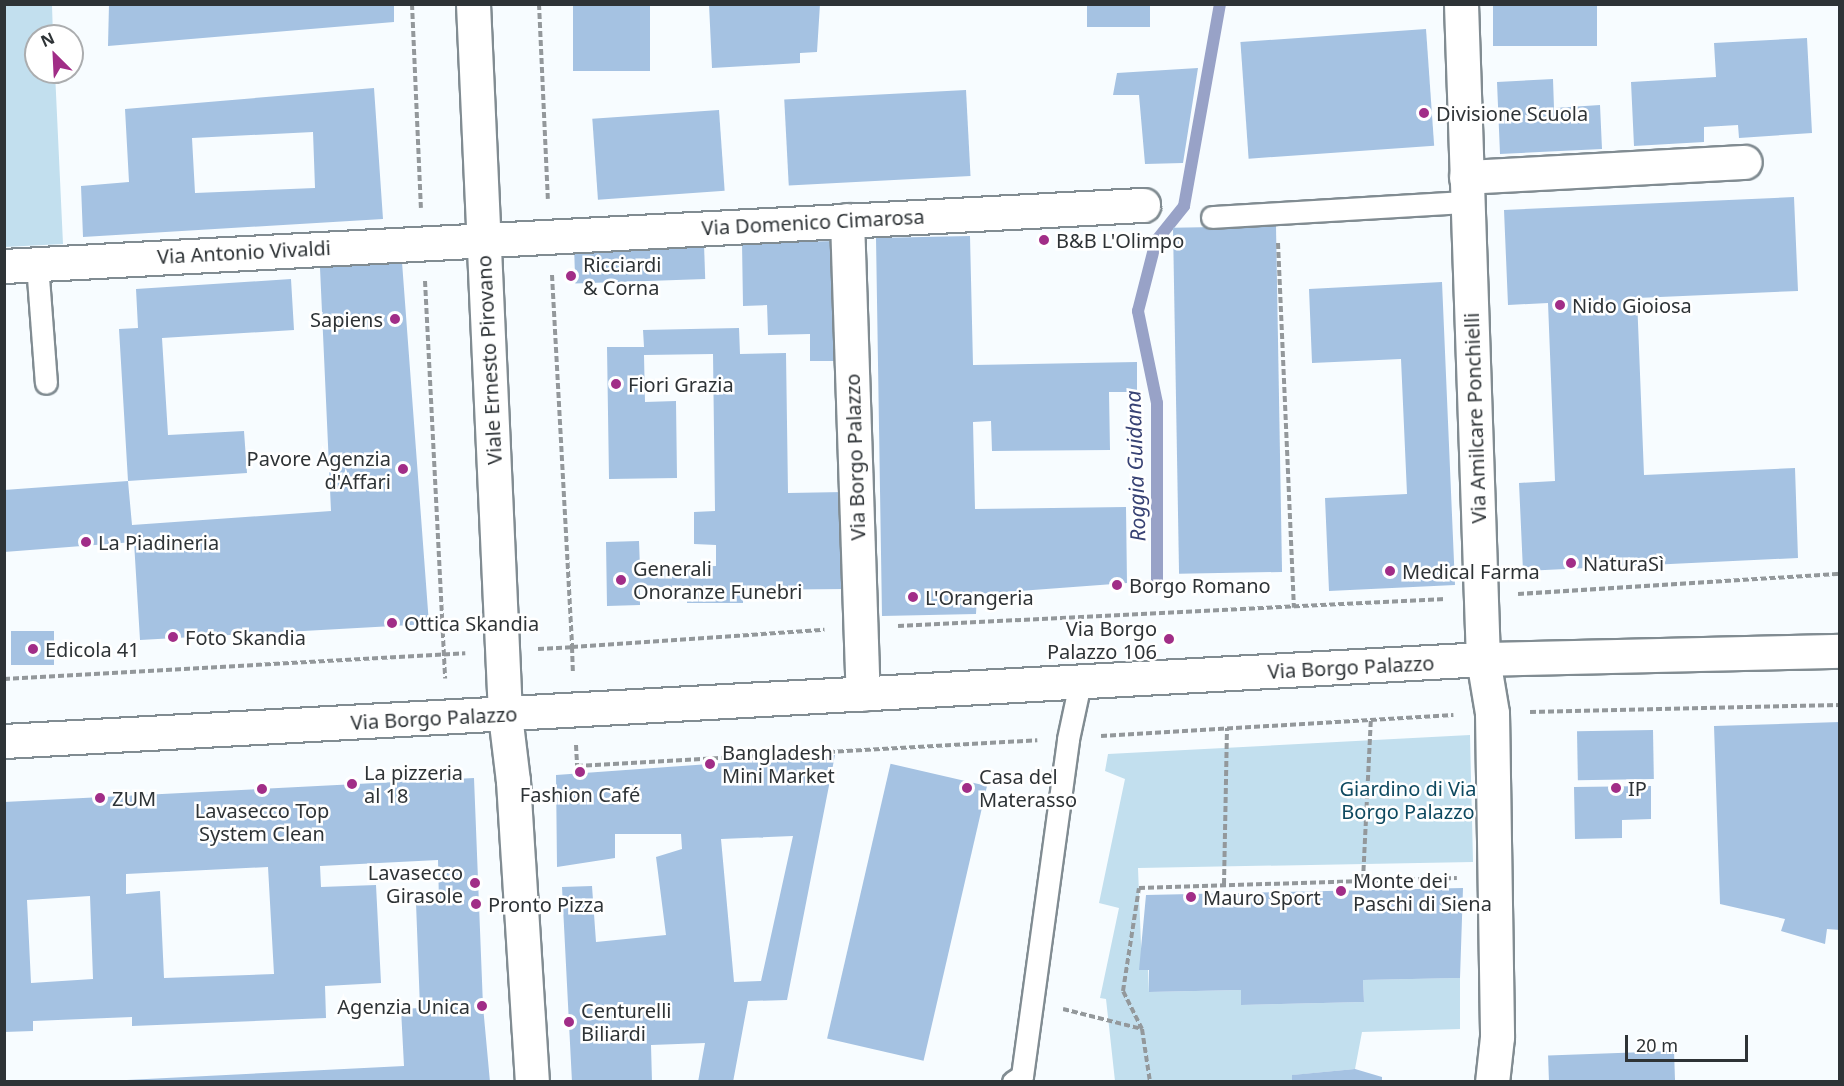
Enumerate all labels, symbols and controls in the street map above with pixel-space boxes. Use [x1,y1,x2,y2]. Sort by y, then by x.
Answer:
north arrow [24,24,84,84]
text: N [37,27,58,52]
place label: Divisione Scuola [1436,101,1588,125]
marker: Divisione Scuola [1417,106,1431,120]
street label: Via Domenico Cimarosa [701,204,925,240]
place label: B&B L'Olimpo [1056,228,1184,252]
marker: B&B L'Olimpo [1037,233,1051,247]
street label: Via Antonio Vivaldi [156,235,332,269]
place label: Ricciardi & Corna [583,252,661,299]
street label: Viale Ernesto Pirovano [472,255,506,465]
marker: Ricciardi & Corna [564,269,578,283]
place label: Nido Gioiosa [1572,293,1692,317]
marker: Nido Gioiosa [1553,298,1567,312]
place label: Sapiens [310,307,383,331]
marker: Sapiens [388,312,402,326]
street label: Via Amilcare Ponchielli [1459,312,1491,524]
place label: Fiori Grazia [628,372,734,396]
street label: Via Borgo Palazzo [840,373,870,541]
marker: Fiori Grazia [609,377,623,391]
water label: Roggia Guidana [1120,390,1150,542]
place label: Pavore Agenzia d'Affari [247,446,391,493]
marker: Pavore Agenzia d'Affari [396,462,410,476]
place label: La Piadineria [98,530,219,554]
marker: La Piadineria [79,535,93,549]
place label: NaturaSì [1583,551,1664,575]
place label: Generali Onoranze Funebri [633,556,802,603]
marker: NaturaSì [1564,556,1578,570]
place label: Medical Farma [1402,559,1540,583]
marker: Medical Farma [1383,564,1397,578]
marker: Generali Onoranze Funebri [614,573,628,587]
place label: Borgo Romano [1129,573,1271,597]
marker: Borgo Romano [1110,578,1124,592]
place label: L'Orangeria [925,585,1034,609]
marker: L'Orangeria [906,590,920,604]
place label: Ottica Skandia [404,611,539,635]
marker: Ottica Skandia [385,616,399,630]
place label: Via Borgo Palazzo 106 [1047,616,1157,663]
place label: Foto Skandia [185,625,306,649]
marker: Foto Skandia [166,630,180,644]
marker: Via Borgo Palazzo 106 [1162,632,1176,646]
place label: Edicola 41 [45,637,140,661]
marker: Edicola 41 [26,642,40,656]
street label: Via Borgo Palazzo [1267,651,1435,683]
street label: Via Borgo Palazzo [350,702,518,734]
place label: Bangladesh Mini Market [722,740,835,787]
marker: Bangladesh Mini Market [703,757,717,771]
place label: La pizzeria al 18 [364,760,463,807]
marker: Fashion Café [573,765,587,779]
place label: Casa del Materasso [979,765,1077,812]
place label: IP [1628,776,1647,800]
marker: La pizzeria al 18 [345,777,359,791]
park label: Giardino di Via Borgo Palazzo [1340,777,1476,824]
marker: Casa del Materasso [960,781,974,795]
marker: IP [1609,781,1623,795]
marker: Lavasecco Top System Clean [255,782,269,796]
place label: Fashion Café [520,782,640,806]
place label: ZUM [112,786,156,810]
marker: ZUM [93,791,107,805]
place label: Lavasecco Top System Clean [195,798,329,845]
place label: Lavasecco Girasole [368,860,463,907]
place label: Monte dei Paschi di Siena [1353,868,1492,915]
marker: Lavasecco Girasole [468,876,482,890]
marker: Monte dei Paschi di Siena [1334,884,1348,898]
place label: Mauro Sport [1203,885,1321,909]
marker: Mauro Sport [1184,890,1198,904]
place label: Pronto Pizza [488,892,604,916]
marker: Pronto Pizza [469,897,483,911]
place label: Agenzia Unica [337,994,470,1018]
marker: Agenzia Unica [475,999,489,1013]
place label: Centurelli Biliardi [581,999,671,1046]
marker: Centurelli Biliardi [562,1015,576,1029]
scale bar [1628,1023,1751,1061]
text: 20 m [1636,1033,1678,1057]

